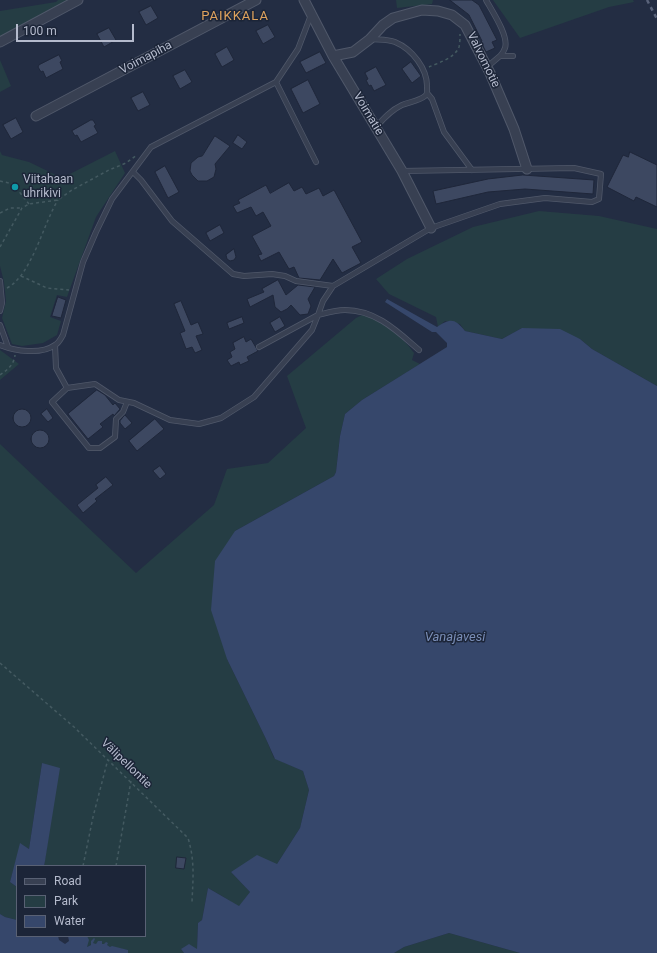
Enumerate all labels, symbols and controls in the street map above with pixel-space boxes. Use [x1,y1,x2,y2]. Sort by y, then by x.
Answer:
district label: PAIKKALA [201,9,269,25]
scale bar [18,16,136,42]
text: 100 m [23,24,57,38]
street label: Valvomotie [463,30,503,90]
street label: Voimapiha [117,38,175,78]
street label: Voimatie [350,90,386,138]
place label: Viitahaan uhrikivi [23,173,73,201]
marker: Viitahaan uhrikivi [10,182,20,192]
water label: Vanajavesi [425,630,485,646]
street label: Välipellontie [97,736,155,792]
legend [16,865,146,937]
text: Road [54,874,82,888]
text: Park [54,894,78,908]
text: Water [54,914,85,928]

